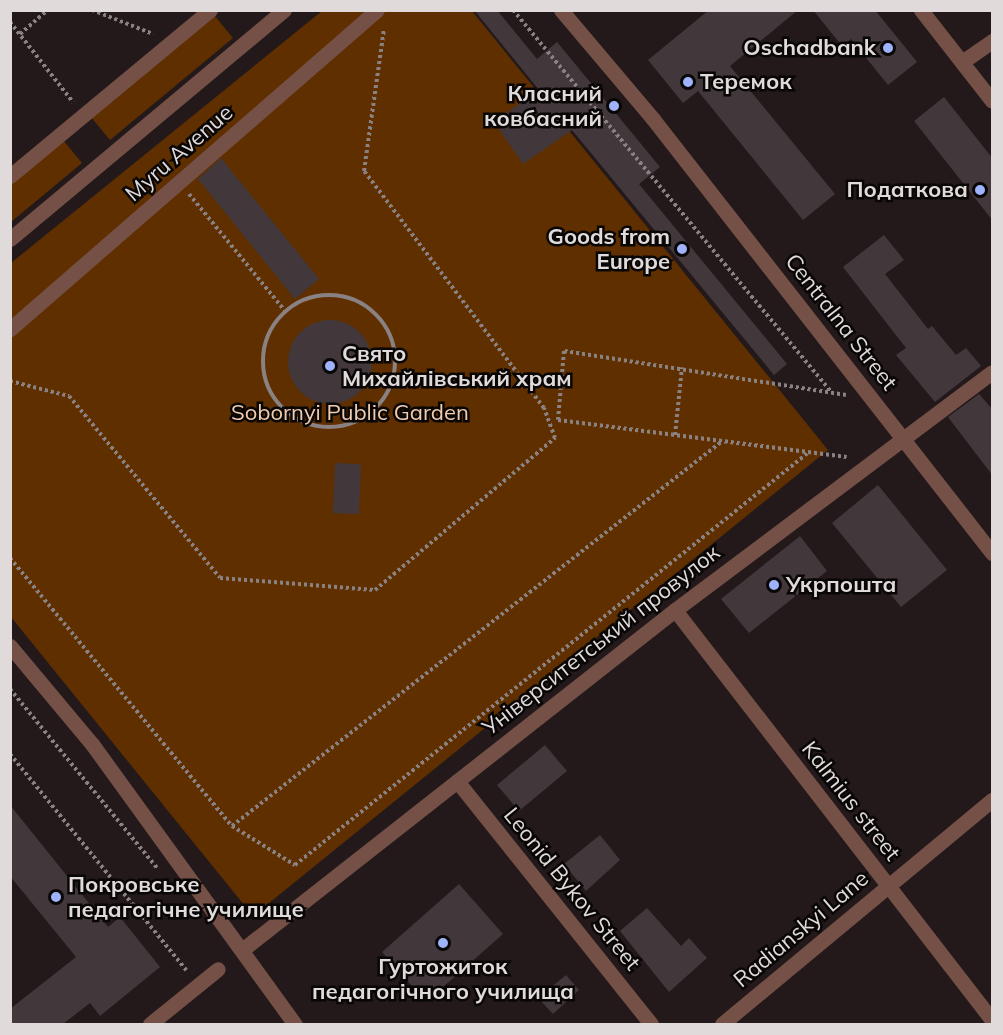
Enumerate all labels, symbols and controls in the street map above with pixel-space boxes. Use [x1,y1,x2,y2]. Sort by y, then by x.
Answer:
place label: Oschadbank [743,35,876,61]
marker: Oschadbank [881,41,895,55]
place label: Теремок [700,69,792,95]
marker: Теремок [681,75,695,89]
place label: Класний ковбасний [484,80,602,132]
street label: Myru Avenue [120,99,238,207]
marker: Класний ковбасний [607,99,621,113]
place label: Податкова [847,177,968,203]
marker: Податкова [973,183,987,197]
place label: Goods from Europe [548,223,670,274]
marker: Goods from Europe [675,242,689,256]
street label: Centralna Street [780,249,902,395]
place label: Свято Михайлівський храм [342,340,572,392]
marker: Свято Михайлівський храм [323,359,337,373]
park label: Sobornyi Public Garden [231,400,469,426]
street label: Університетський провулок [477,539,725,741]
place label: Укрпошта [786,572,896,598]
marker: Укрпошта [767,578,781,592]
street label: Kalmius street [796,736,906,866]
street label: Leonid Bykov Street [498,802,646,976]
street label: Radianskyi Lane [728,865,874,993]
place label: Покровське педагогічне училище [68,871,304,922]
marker: Покровське педагогічне училище [49,890,63,904]
marker: Гуртожиток педагогічного училища [436,936,450,950]
place label: Гуртожиток педагогічного училища [312,953,574,1004]

